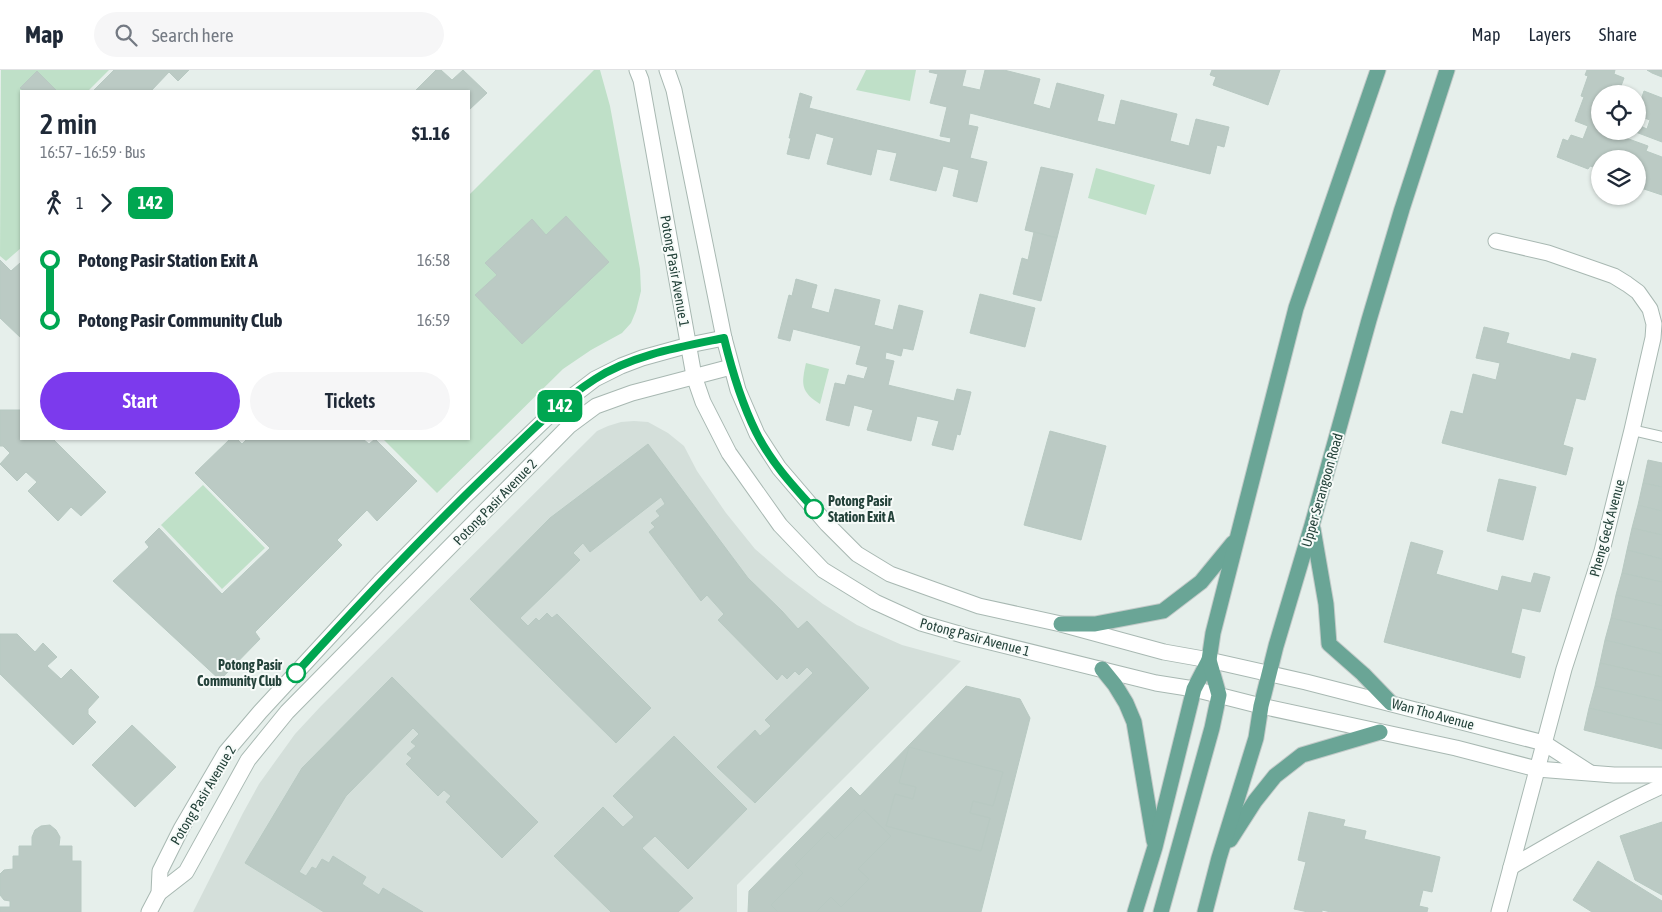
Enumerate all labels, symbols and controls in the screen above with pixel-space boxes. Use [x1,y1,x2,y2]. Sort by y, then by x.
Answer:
search box [94,12,444,57]
text: Map [25,21,64,48]
icon: search [112,21,140,49]
text: Search here [152,24,234,46]
text: Map [1471,24,1500,45]
text: Layers [1528,24,1571,45]
text: Share [1599,24,1637,45]
map controls [1591,85,1646,205]
button: locate [1591,85,1646,140]
text: 2 min [40,108,97,140]
text: $1.16 [412,122,450,144]
text: 16:57 – 16:59 · Bus [40,143,145,161]
button: layers [1591,150,1646,205]
icon: walk [40,189,68,217]
icon: forward [92,189,120,217]
text: 142 [138,192,163,213]
text: 1 [76,194,84,212]
street label: Potong Pasir Avenue 1 [657,214,693,328]
text: Potong Pasir Station Exit A [78,249,258,271]
text: 16:58 [417,251,450,269]
text: Potong Pasir Community Club [78,309,283,331]
text: 16:59 [417,311,450,329]
button: Start [40,372,240,430]
button: Tickets [250,372,450,430]
line badge: 142 [531,390,589,422]
text: 142 [547,395,573,416]
street label: Upper Serangoon Road [1298,431,1346,549]
street label: Potong Pasir Avenue 2 [450,456,540,548]
street label: Pheng Geck Avenue [1586,477,1628,579]
place label: Potong Pasir Station Exit A [828,493,895,525]
marker: Potong Pasir Station Exit A [804,499,824,519]
street label: Potong Pasir Avenue 1 [918,615,1032,659]
place label: Potong Pasir Community Club [197,657,283,689]
marker: Potong Pasir Community Club [286,663,306,683]
street label: Wan Tho Avenue [1390,695,1476,733]
street label: Potong Pasir Avenue 2 [167,742,239,848]

